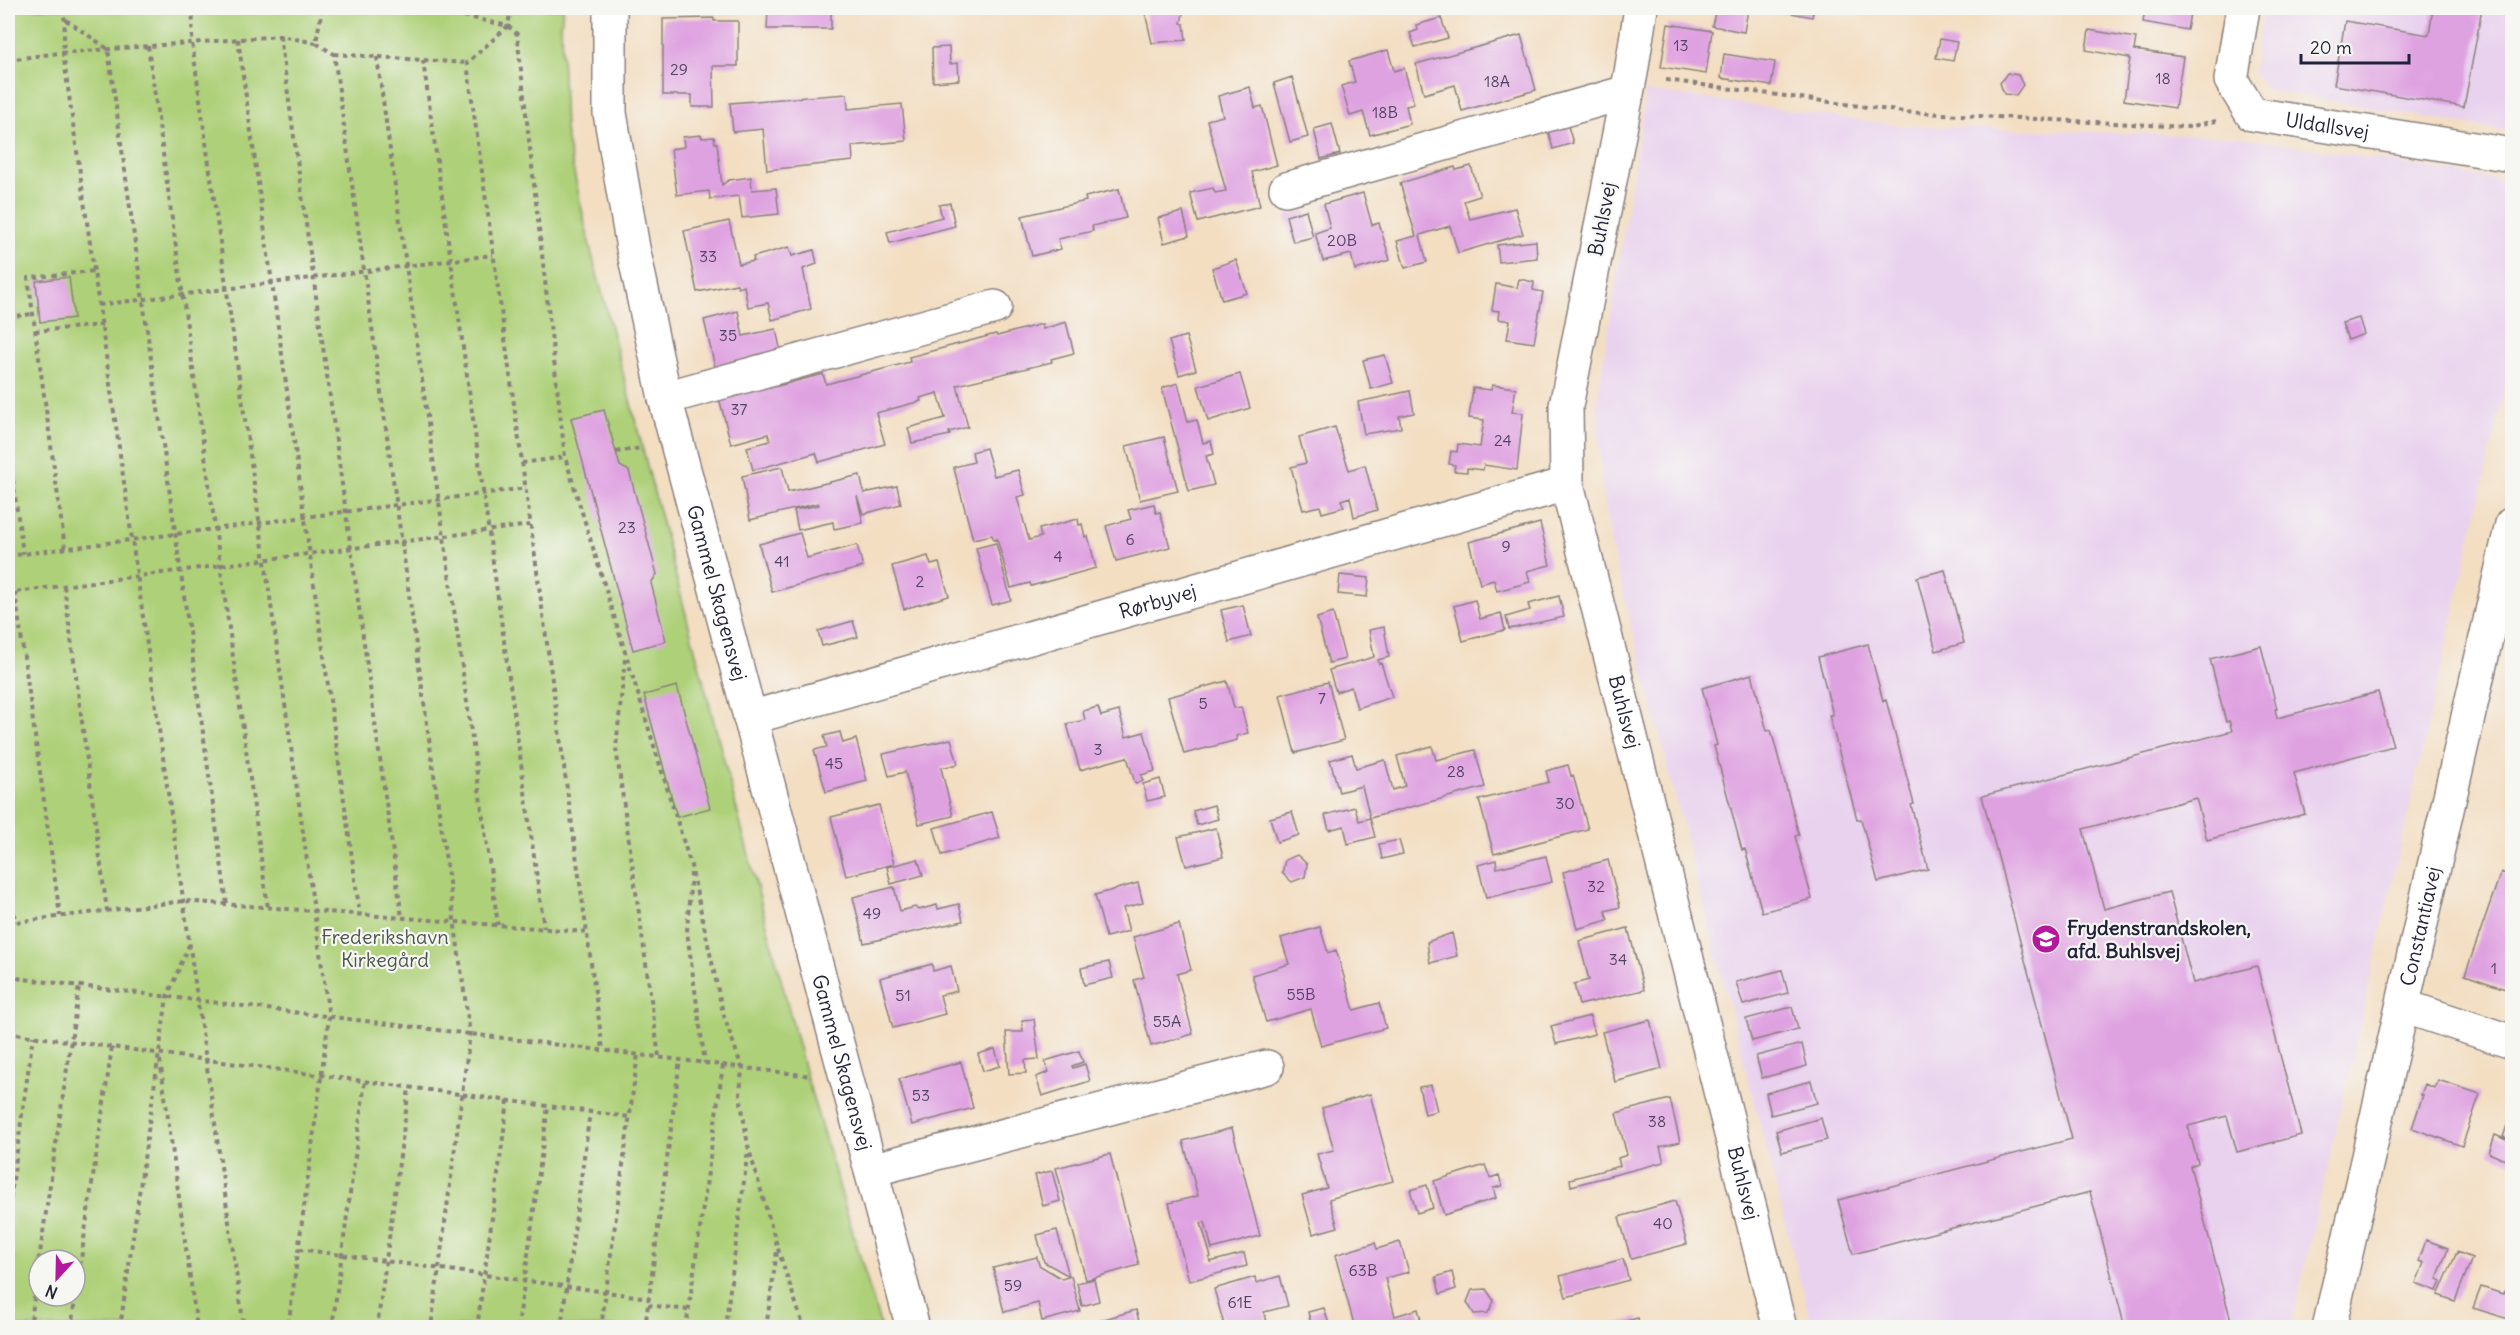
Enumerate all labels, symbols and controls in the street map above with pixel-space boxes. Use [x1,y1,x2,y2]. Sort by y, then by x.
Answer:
scale bar [2301,27,2409,65]
house number: 13 [1673,35,1689,55]
text: 20 m [2310,36,2352,59]
house number: 29 [670,59,688,79]
house number: 18 [2155,68,2171,88]
house number: 18A [1484,71,1510,91]
house number: 18B [1372,102,1398,122]
street label: Uldallsvej [2284,106,2371,144]
street label: Buhlsvej [1582,180,1621,258]
house number: 20B [1327,230,1357,250]
house number: 33 [699,246,717,266]
house number: 35 [719,325,737,345]
house number: 37 [731,399,748,419]
house number: 24 [1494,430,1512,450]
street label: Gammel Skagensvej [682,502,753,683]
house number: 23 [618,517,636,537]
house number: 6 [1125,529,1135,549]
house number: 9 [1501,536,1511,556]
house number: 4 [1053,546,1063,566]
house number: 41 [774,551,790,571]
house number: 2 [916,571,925,591]
street label: Rørbyvej [1116,578,1199,624]
street label: Buhlsvej [1604,672,1646,751]
house number: 7 [1318,688,1326,708]
house number: 5 [1198,693,1208,713]
house number: 3 [1093,739,1103,759]
house number: 45 [825,753,843,773]
house number: 28 [1447,761,1465,781]
house number: 30 [1555,793,1575,813]
street label: Constantiavej [2394,864,2446,988]
house number: 32 [1587,876,1605,896]
house number: 49 [863,903,881,923]
place label: Frydenstrandskolen, afd. Buhlsvej [2067,915,2251,963]
school or university icon: Frydenstrandskolen, afd. Buhlsvej [2030,923,2062,955]
park label: Frederikshavn Kirkegård [321,924,449,972]
house number: 34 [1609,949,1627,969]
house number: 1 [2491,958,2497,978]
street label: Gammel Skagensvej [807,972,878,1153]
house number: 55B [1287,984,1315,1004]
house number: 51 [895,985,911,1005]
house number: 55A [1153,1011,1181,1031]
house number: 53 [912,1085,930,1105]
house number: 38 [1648,1111,1666,1131]
street label: Buhlsvej [1723,1144,1765,1222]
house number: 40 [1653,1213,1673,1233]
north arrow [27,1248,87,1308]
house number: 63B [1349,1260,1377,1280]
house number: 59 [1004,1275,1022,1295]
text: N [43,1281,60,1303]
house number: 61E [1228,1292,1253,1312]

